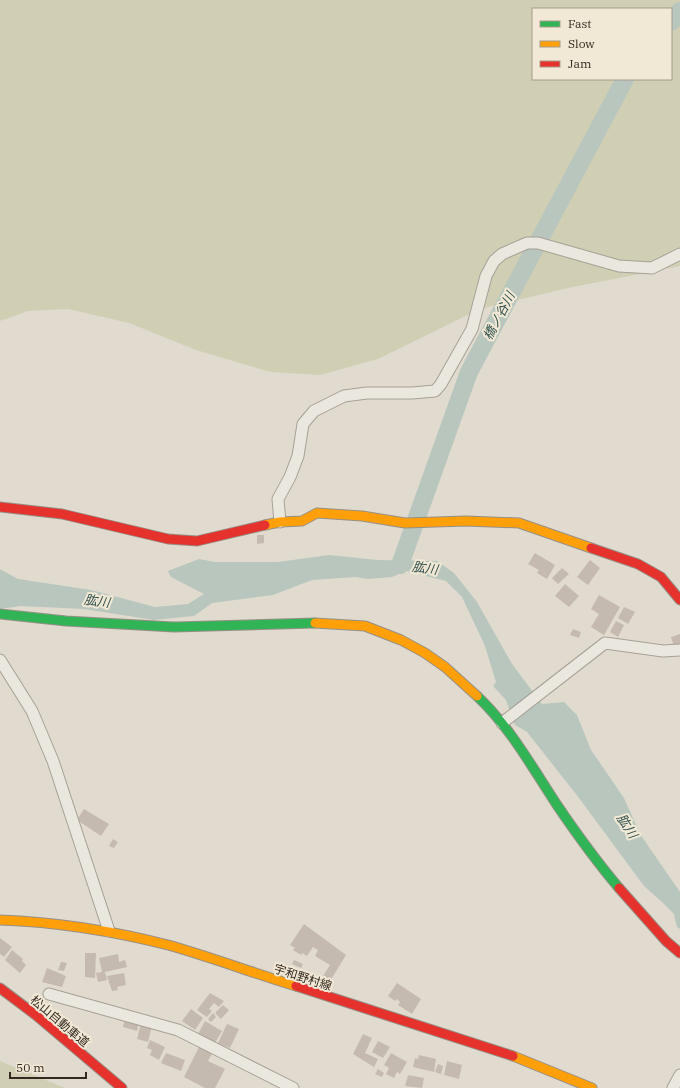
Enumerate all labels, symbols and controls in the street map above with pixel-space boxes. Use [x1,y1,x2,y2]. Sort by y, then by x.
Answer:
legend [532,8,672,80]
text: Fast [568,16,592,31]
text: Slow [568,36,595,51]
text: Jam [568,56,592,71]
water label: 橋ノ谷川 [479,287,520,343]
water label: 肱川 [411,558,441,579]
water label: 肱川 [83,591,113,612]
water label: 肱川 [613,810,642,843]
street label: 宇和野村線 [272,961,334,993]
street label: 松山自動車道 [28,992,92,1050]
scale bar [10,1054,86,1080]
text: 50 m [16,1060,45,1075]

